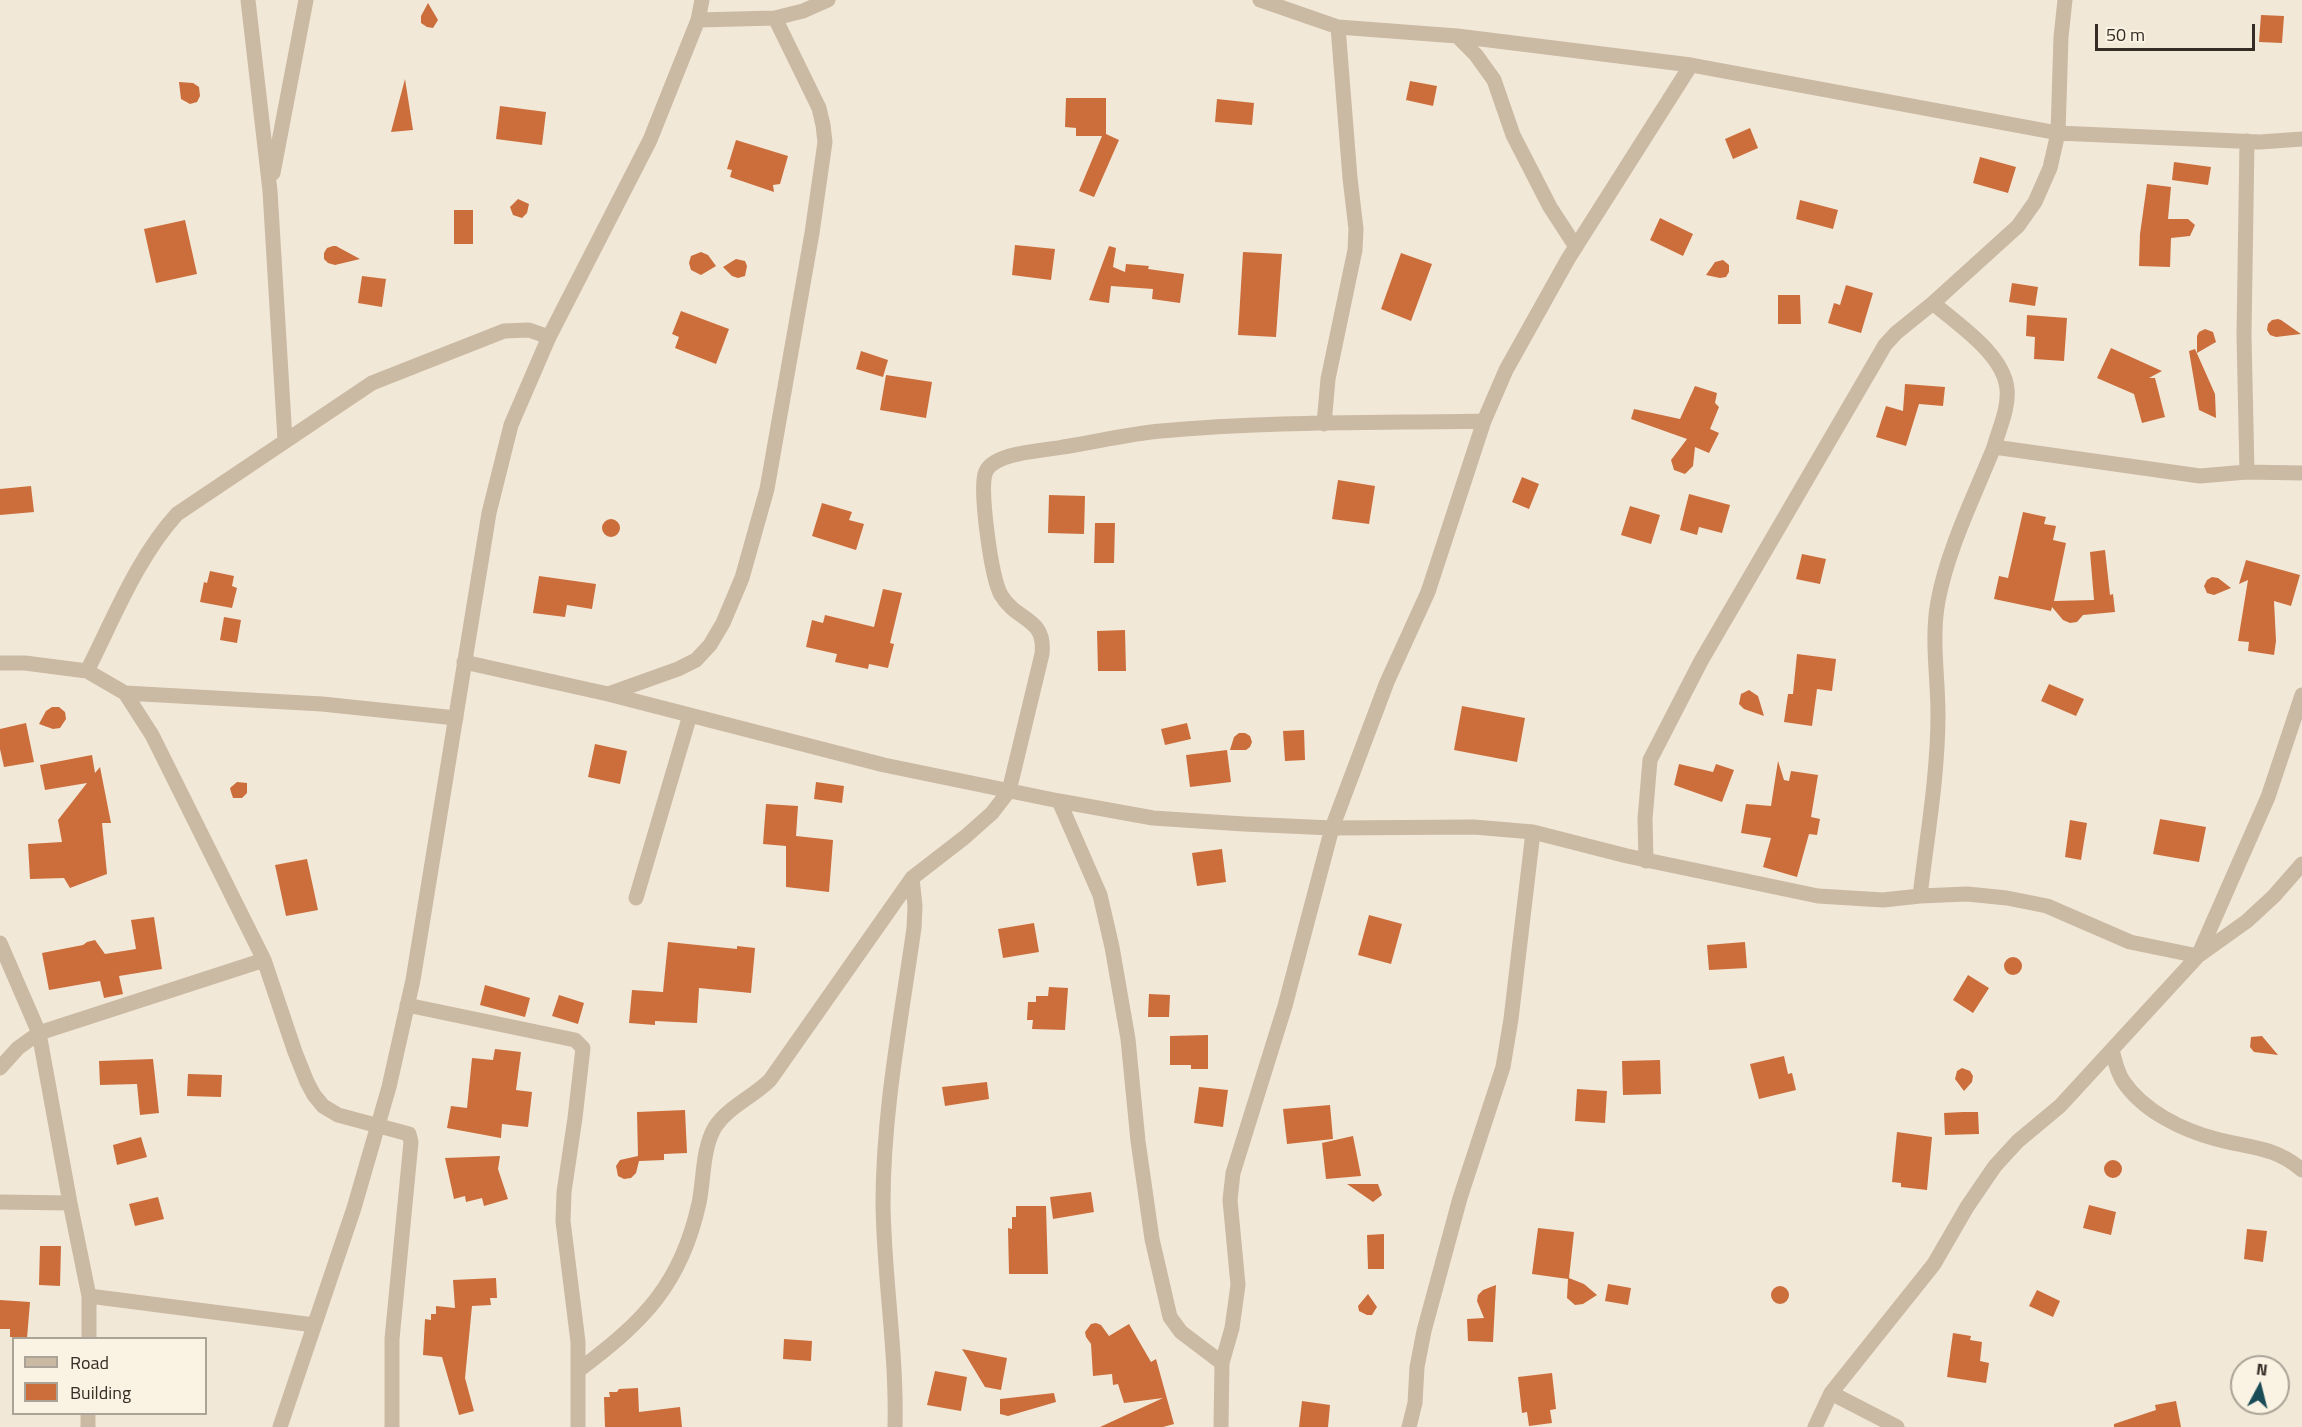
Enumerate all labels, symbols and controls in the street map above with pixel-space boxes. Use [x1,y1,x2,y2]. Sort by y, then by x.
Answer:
scale bar [2098,12,2258,50]
text: 50 m [2106,21,2145,48]
legend [12,1337,207,1415]
text: Road [70,1349,109,1376]
north arrow [2230,1355,2290,1415]
text: N [2255,1357,2269,1382]
text: Building [70,1379,131,1406]

